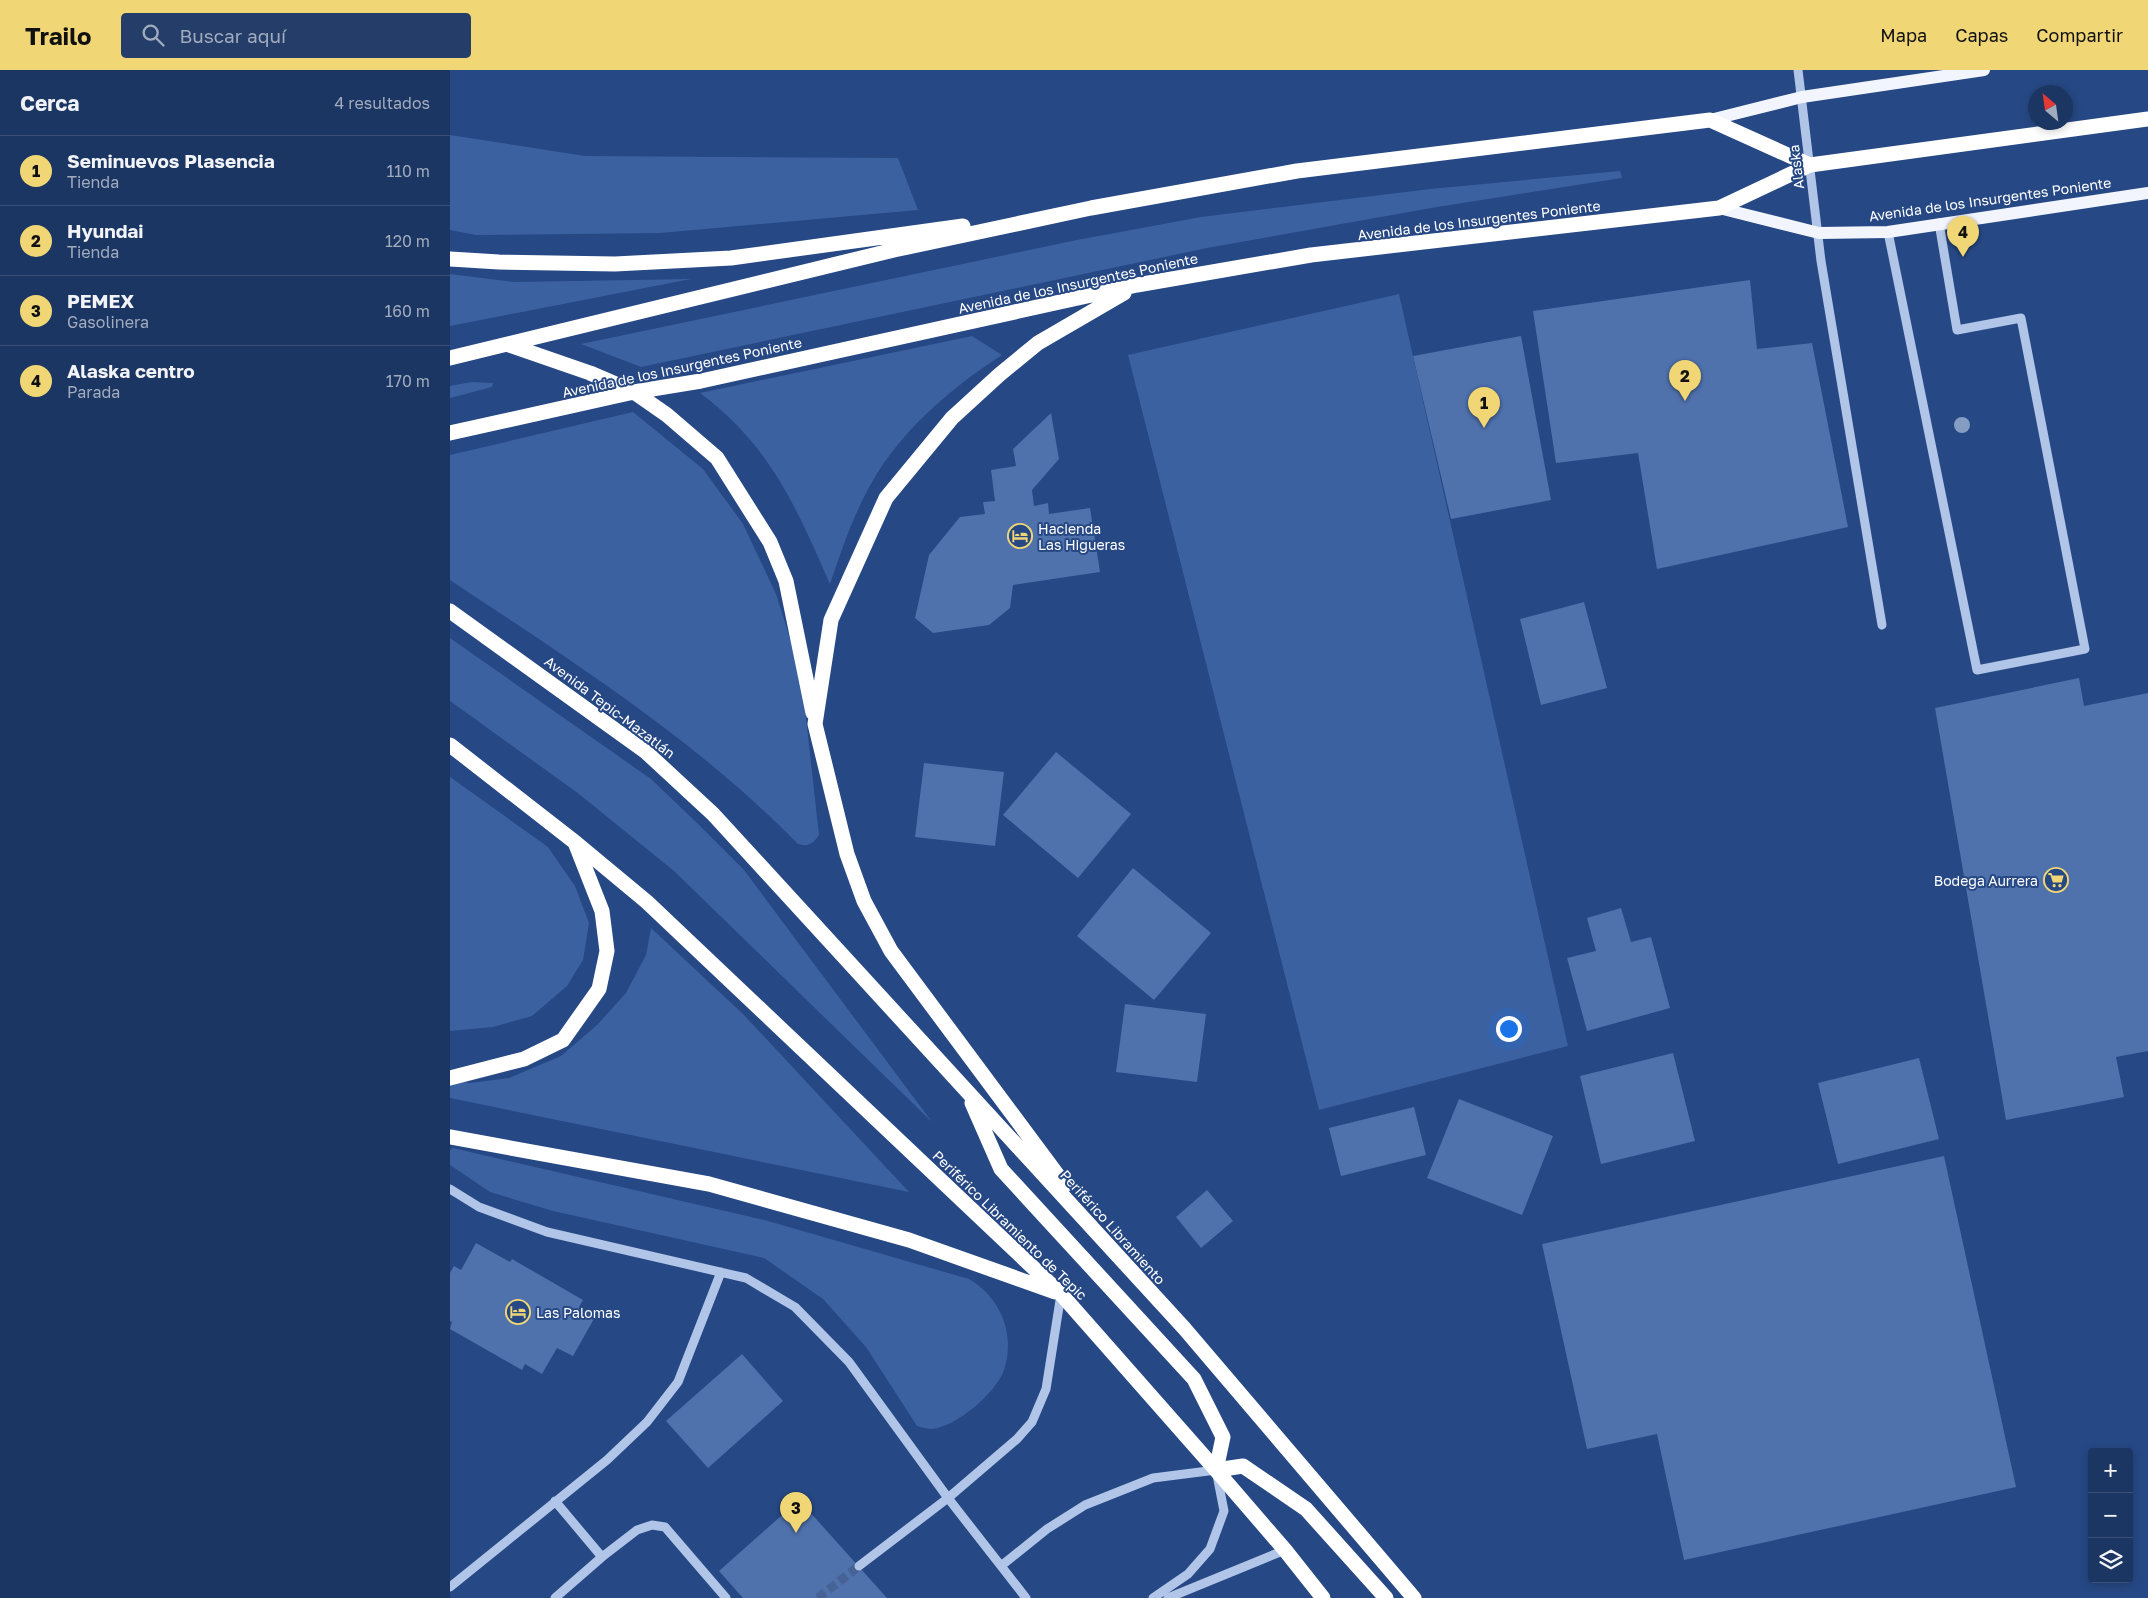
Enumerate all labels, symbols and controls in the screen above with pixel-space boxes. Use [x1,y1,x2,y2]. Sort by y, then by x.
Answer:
search box [121,13,471,58]
text: Trailo [25,21,91,50]
icon: search [139,21,167,49]
text: Buscar aquí [179,24,286,47]
text: Mapa [1880,24,1927,46]
text: Capas [1955,24,2008,46]
text: Compartir [2036,24,2123,46]
north arrow [2028,85,2073,130]
text: Cerca [20,90,79,116]
text: 4 resultados [335,93,430,113]
street label: Alaska [1785,144,1807,190]
text: Seminuevos Plasencia [67,149,275,172]
text: 1 [32,161,40,181]
text: 110 m [386,161,430,181]
text: Tienda [67,172,119,192]
street label: Avenida de los Insurgentes Poniente [1868,174,2112,224]
street label: Avenida de los Insurgentes Poniente [1357,197,1601,243]
pin: 4 [1947,216,1979,257]
text: Hyundai [67,219,144,242]
text: 2 [31,231,41,251]
text: 120 m [385,231,430,251]
text: Tienda [67,242,119,262]
street label: Avenida de los Insurgentes Poniente [957,249,1199,317]
text: PEMEX [67,289,134,312]
text: 3 [31,301,41,321]
text: 160 m [384,301,430,321]
text: Gasolinera [67,312,149,332]
street label: Avenida de los Insurgentes Poniente [561,333,803,401]
text: Alaska centro [67,359,195,382]
pin: 2 [1669,360,1701,401]
text: 4 [31,371,41,391]
text: 170 m [386,371,430,391]
text: Parada [67,382,120,402]
pin: 1 [1468,387,1500,428]
place label: Hacienda Las Higueras [1038,520,1125,553]
hotel icon: Hacienda Las Higueras [1007,523,1033,549]
street label: Avenida Tepic-Mazatlán [541,652,679,762]
supermarket icon: Bodega Aurrera [2043,867,2069,893]
place label: Bodega Aurrera [1934,872,2038,889]
your location [1496,1016,1522,1042]
street label: Periférico Libramiento de Tepic [929,1147,1091,1304]
street label: Periférico Libramiento [1057,1166,1169,1288]
hotel icon: Las Palomas [505,1299,531,1325]
place label: Las Palomas [536,1304,620,1321]
map controls [2088,1448,2133,1583]
button: + [2088,1448,2133,1493]
pin: 3 [780,1492,812,1533]
button: − [2088,1493,2133,1538]
button: layers [2088,1538,2133,1583]

